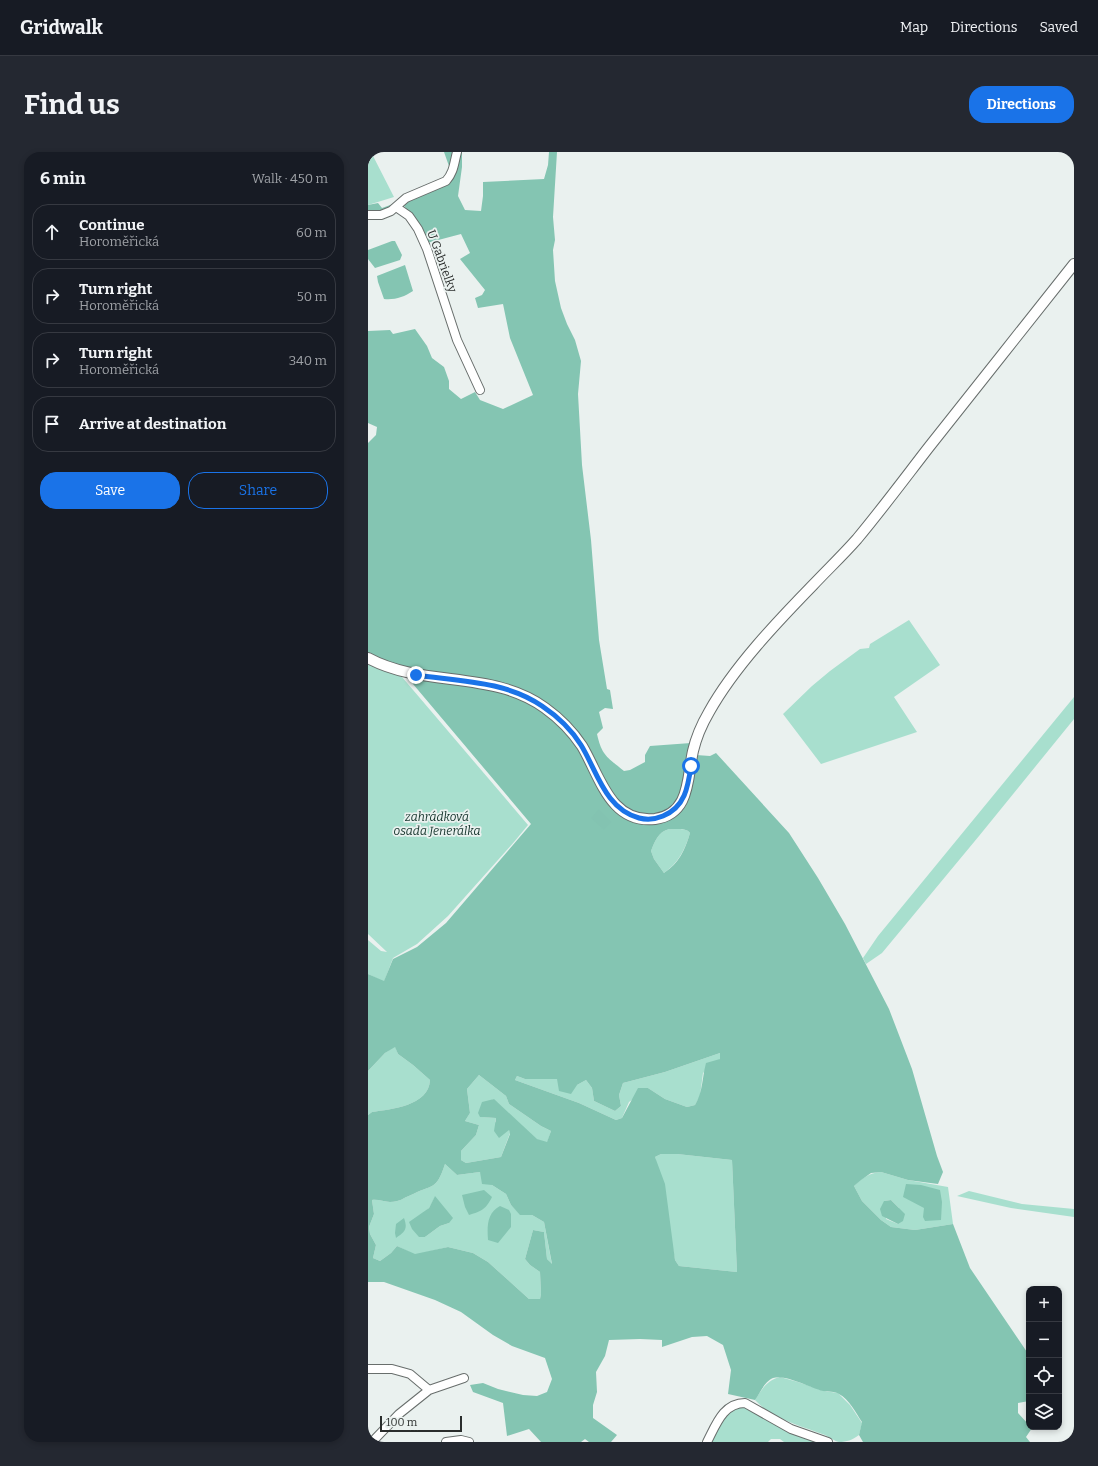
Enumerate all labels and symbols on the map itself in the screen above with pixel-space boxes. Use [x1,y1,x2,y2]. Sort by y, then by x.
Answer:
street label: U Gabrielky [424,228,460,295]
route end [407,666,425,684]
route start [682,757,700,775]
park label: zahrádková osada Jenerálka [393,810,481,838]
scale bar [380,1414,462,1433]

